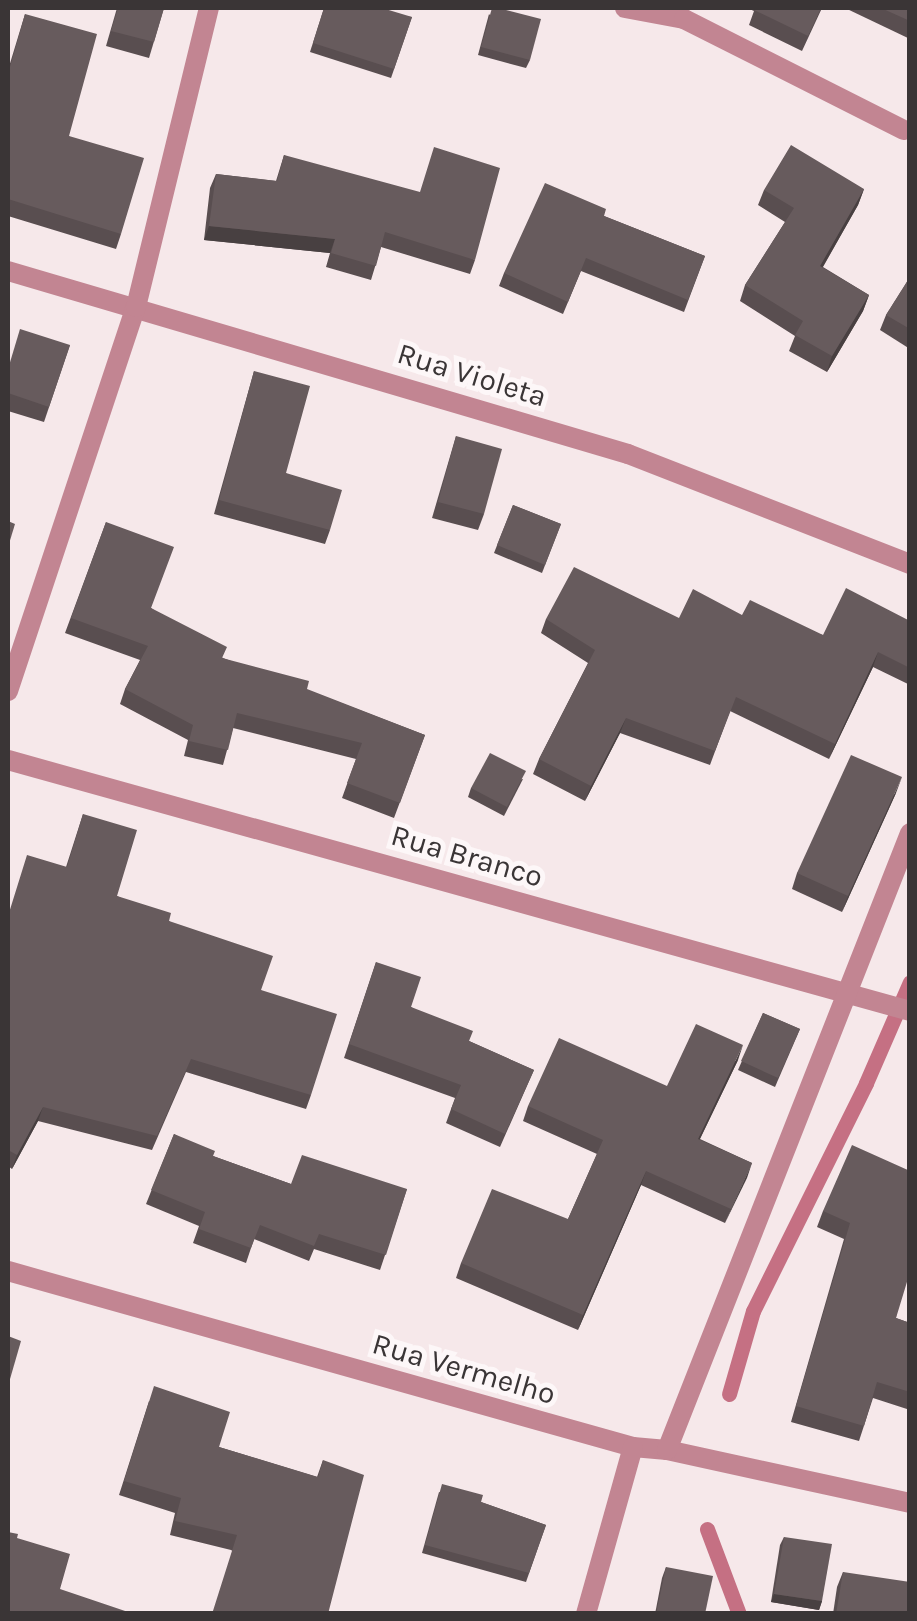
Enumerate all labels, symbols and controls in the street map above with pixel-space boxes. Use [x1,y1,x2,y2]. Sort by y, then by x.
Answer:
street label: Rua Violeta [393,335,551,415]
street label: Rua Branco [387,817,547,895]
street label: Rua Vermelho [368,1326,560,1412]

